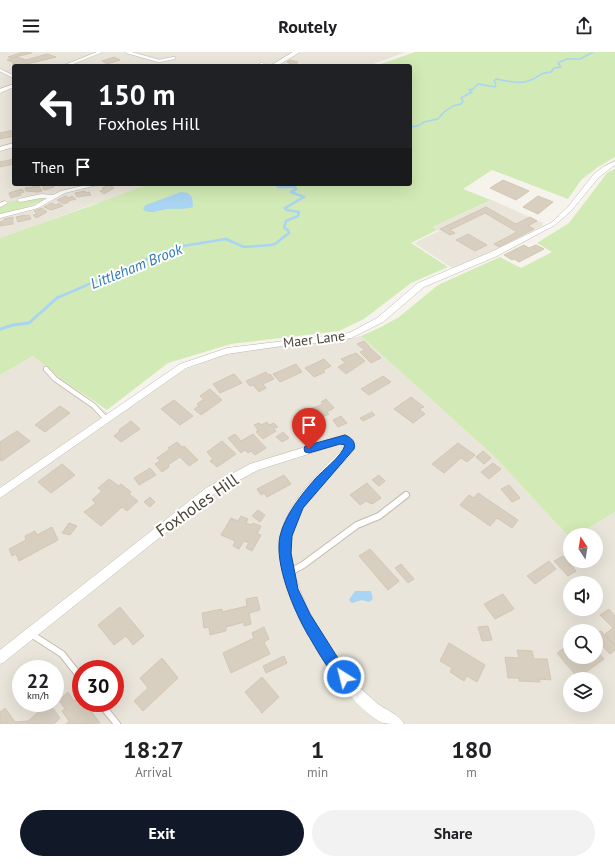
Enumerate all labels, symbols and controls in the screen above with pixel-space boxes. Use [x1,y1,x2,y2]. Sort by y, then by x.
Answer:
icon: menu [20,15,42,37]
text: Routely [278,15,337,38]
icon: share [573,15,595,37]
text: 150 m [98,76,175,113]
icon: left [32,80,84,132]
text: Foxholes Hill [98,112,200,135]
icon: arrive [72,156,94,178]
text: Then [32,158,64,177]
water label: Littleham Brook [87,239,186,293]
street label: Maer Lane [282,326,346,352]
pin [292,408,326,449]
icon: arrive [298,414,320,436]
street label: Foxholes Hill [151,468,243,542]
north arrow [563,528,603,568]
map controls [563,528,603,712]
button: sound [563,576,603,616]
button: search [563,624,603,664]
position arrow [323,656,365,698]
speed limit sign: 30 [72,660,124,712]
text: 22 [27,668,49,694]
button: layers [563,672,603,712]
text: km/h [27,689,49,702]
text: 18:27 [123,734,184,765]
text: 1 [311,734,324,765]
text: 180 [451,734,492,765]
text: Arrival [135,764,172,781]
text: min [307,764,328,781]
text: m [466,764,477,781]
button: Exit [20,810,304,856]
button: Share [312,810,595,856]

